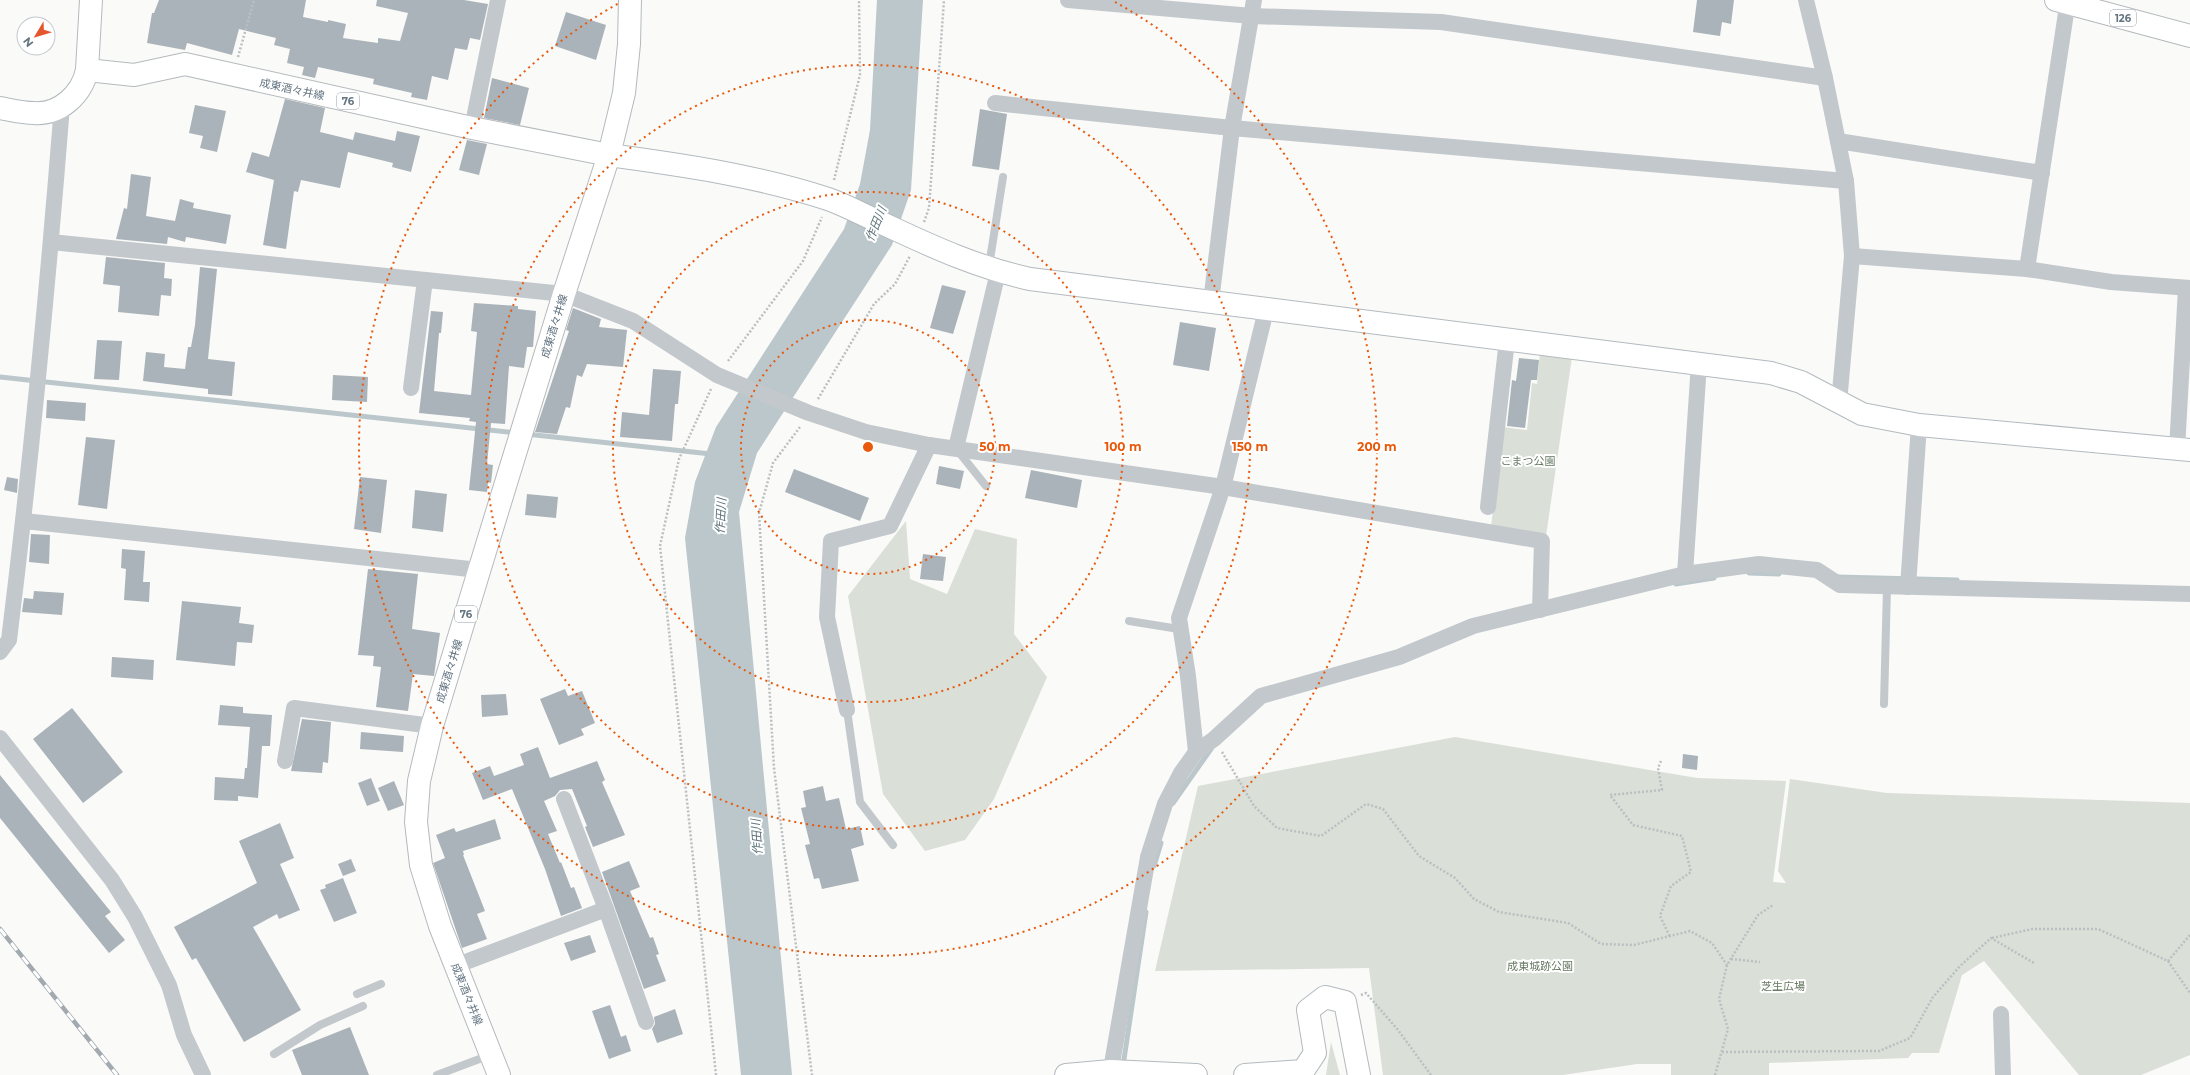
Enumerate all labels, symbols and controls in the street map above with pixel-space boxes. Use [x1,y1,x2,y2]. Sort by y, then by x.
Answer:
road number: 126 [2110,10,2136,26]
north arrow [16,16,56,56]
text: N [20,34,36,50]
street label: 成東酒々井線 [258,75,326,103]
road number: 76 [337,93,359,109]
water label: 作田川 [862,202,890,243]
street label: 成東酒々井線 [538,292,570,360]
text: 50 m [979,439,1011,454]
text: 100 m [1105,439,1141,454]
text: 150 m [1232,439,1268,454]
text: 200 m [1357,439,1397,454]
centre of rings [861,440,875,454]
park label: こまつ公園 [1501,454,1556,468]
water label: 作田川 [712,496,729,534]
road number: 76 [455,606,477,622]
street label: 成東酒々井線 [433,637,465,705]
water label: 作田川 [748,817,765,856]
park label: 成東城跡公園 [1507,959,1573,973]
street label: 成東酒々井線 [448,961,486,1027]
park label: 芝生広場 [1761,979,1805,993]

